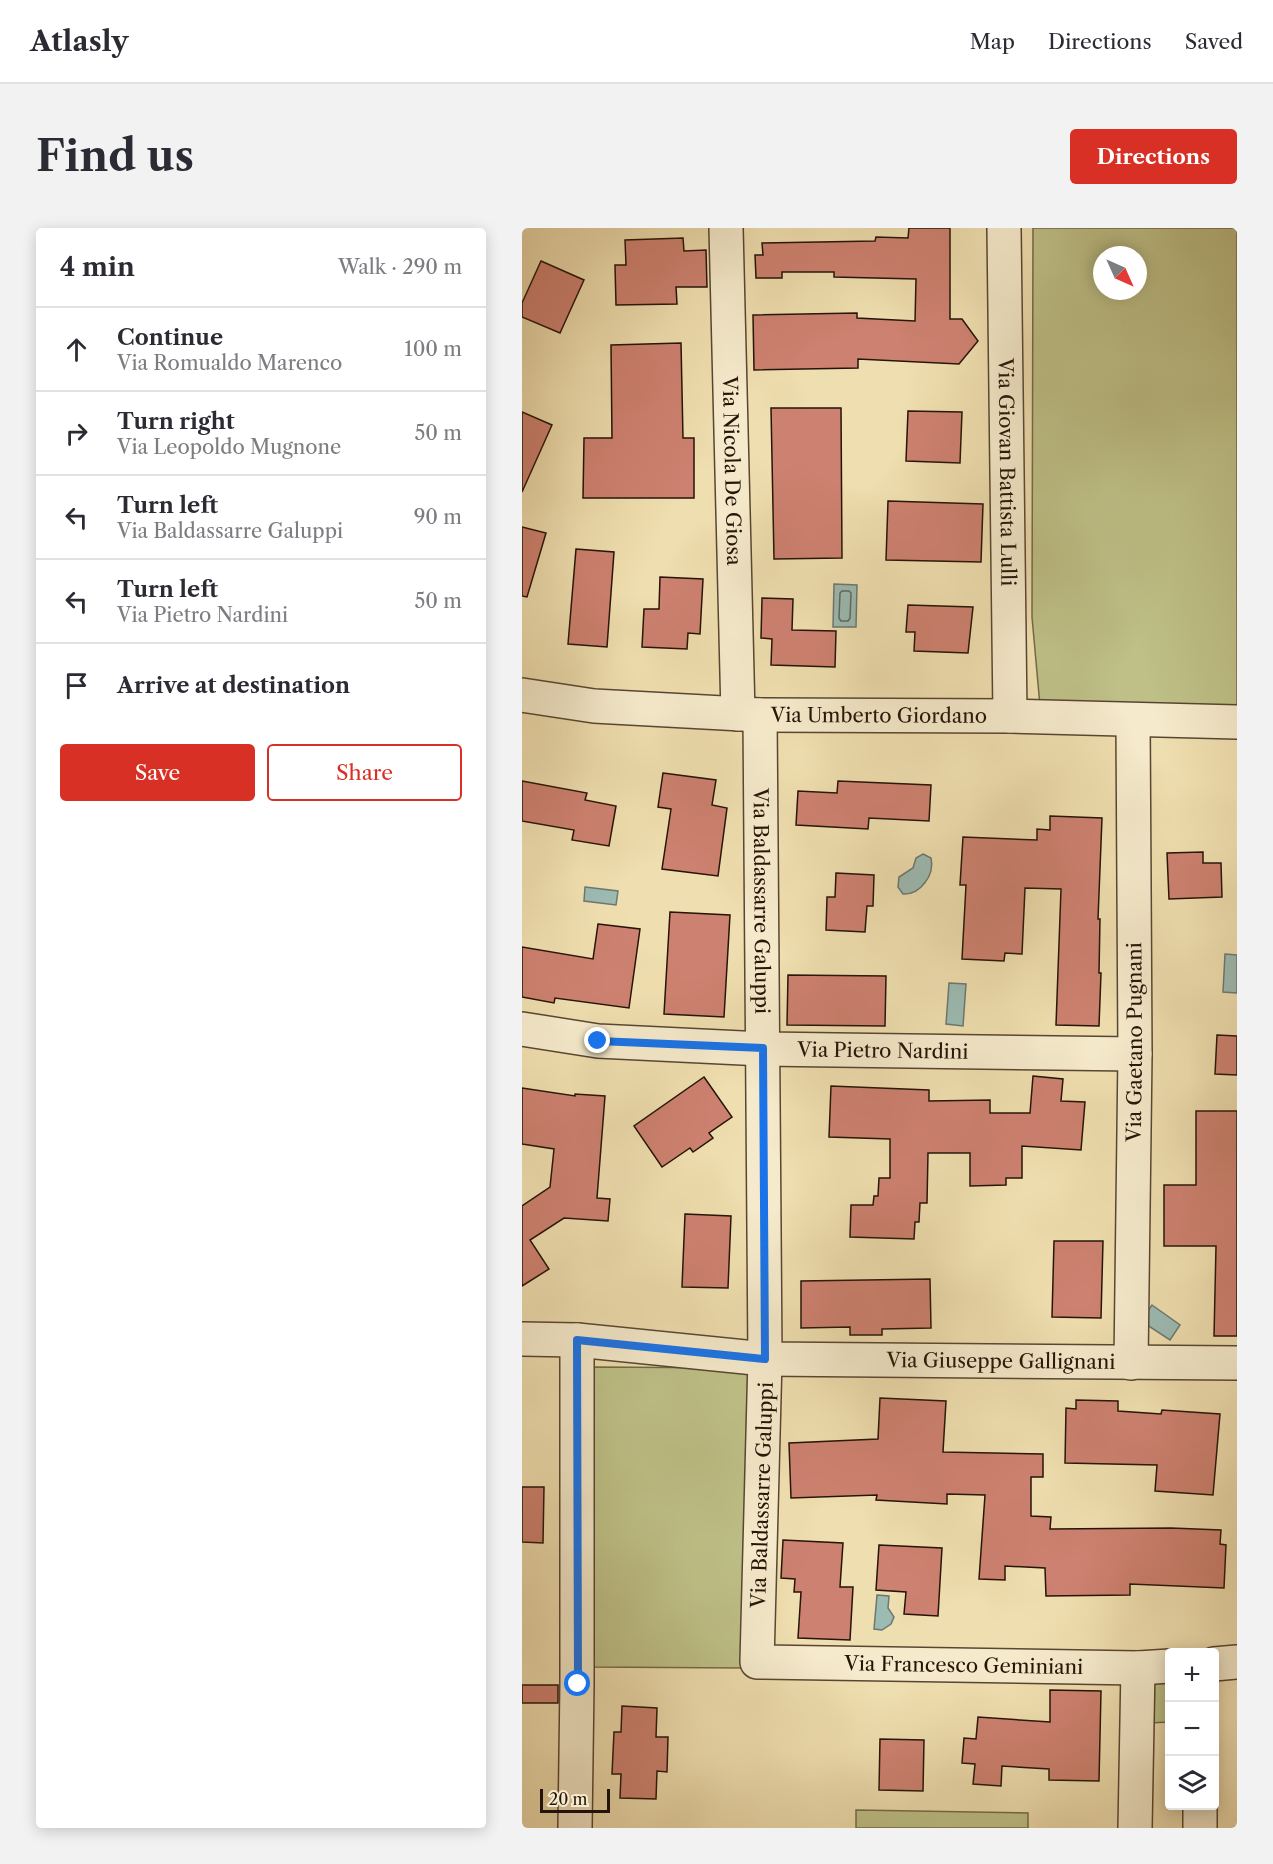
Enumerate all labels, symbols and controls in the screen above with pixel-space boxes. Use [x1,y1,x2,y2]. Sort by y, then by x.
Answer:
text: Atlasly [30,24,129,58]
text: Map [970,29,1015,54]
text: Directions [1048,29,1152,54]
text: Saved [1185,29,1243,54]
button: Directions [1070,129,1237,184]
text: Find us [36,130,194,182]
north arrow [1093,246,1147,300]
text: 4 min [60,251,135,283]
text: Walk · 290 m [338,255,462,279]
text: Continue [117,324,223,351]
icon: ahead [60,333,93,366]
text: 100 m [404,337,462,361]
text: Via Romualdo Marenco [117,351,342,375]
street label: Via Giovan Battista Lulli [994,357,1020,586]
street label: Via Nicola De Giosa [718,375,746,566]
text: Turn right [117,408,235,435]
icon: right [60,417,93,450]
text: 50 m [415,421,462,445]
text: Via Leopoldo Mugnone [117,435,341,459]
text: Turn left [117,492,218,519]
icon: left [60,501,93,534]
text: 90 m [414,505,462,529]
text: Via Baldassarre Galuppi [117,519,343,543]
text: Turn left [117,576,218,603]
icon: left [60,585,93,618]
text: 50 m [415,589,462,613]
text: Via Pietro Nardini [117,603,288,627]
icon: arrive [60,669,93,702]
text: Arrive at destination [117,672,350,699]
street label: Via Umberto Giordano [770,703,987,728]
button: Save [60,744,255,801]
button: Share [267,744,462,801]
street label: Via Baldassarre Galuppi [749,787,774,1014]
street label: Via Gaetano Pugnani [1122,942,1147,1143]
route end [584,1027,610,1053]
street label: Via Pietro Nardini [796,1037,969,1064]
street label: Via Giuseppe Gallignani [886,1348,1116,1374]
street label: Via Baldassarre Galuppi [746,1382,778,1609]
map controls [1165,1648,1219,1810]
button: + [1165,1648,1219,1702]
street label: Via Francesco Geminiani [843,1651,1084,1679]
route start [564,1670,590,1696]
button: − [1165,1702,1219,1756]
button: layers [1165,1756,1219,1810]
scale bar [540,1786,610,1814]
text: 20 m [549,1789,588,1809]

